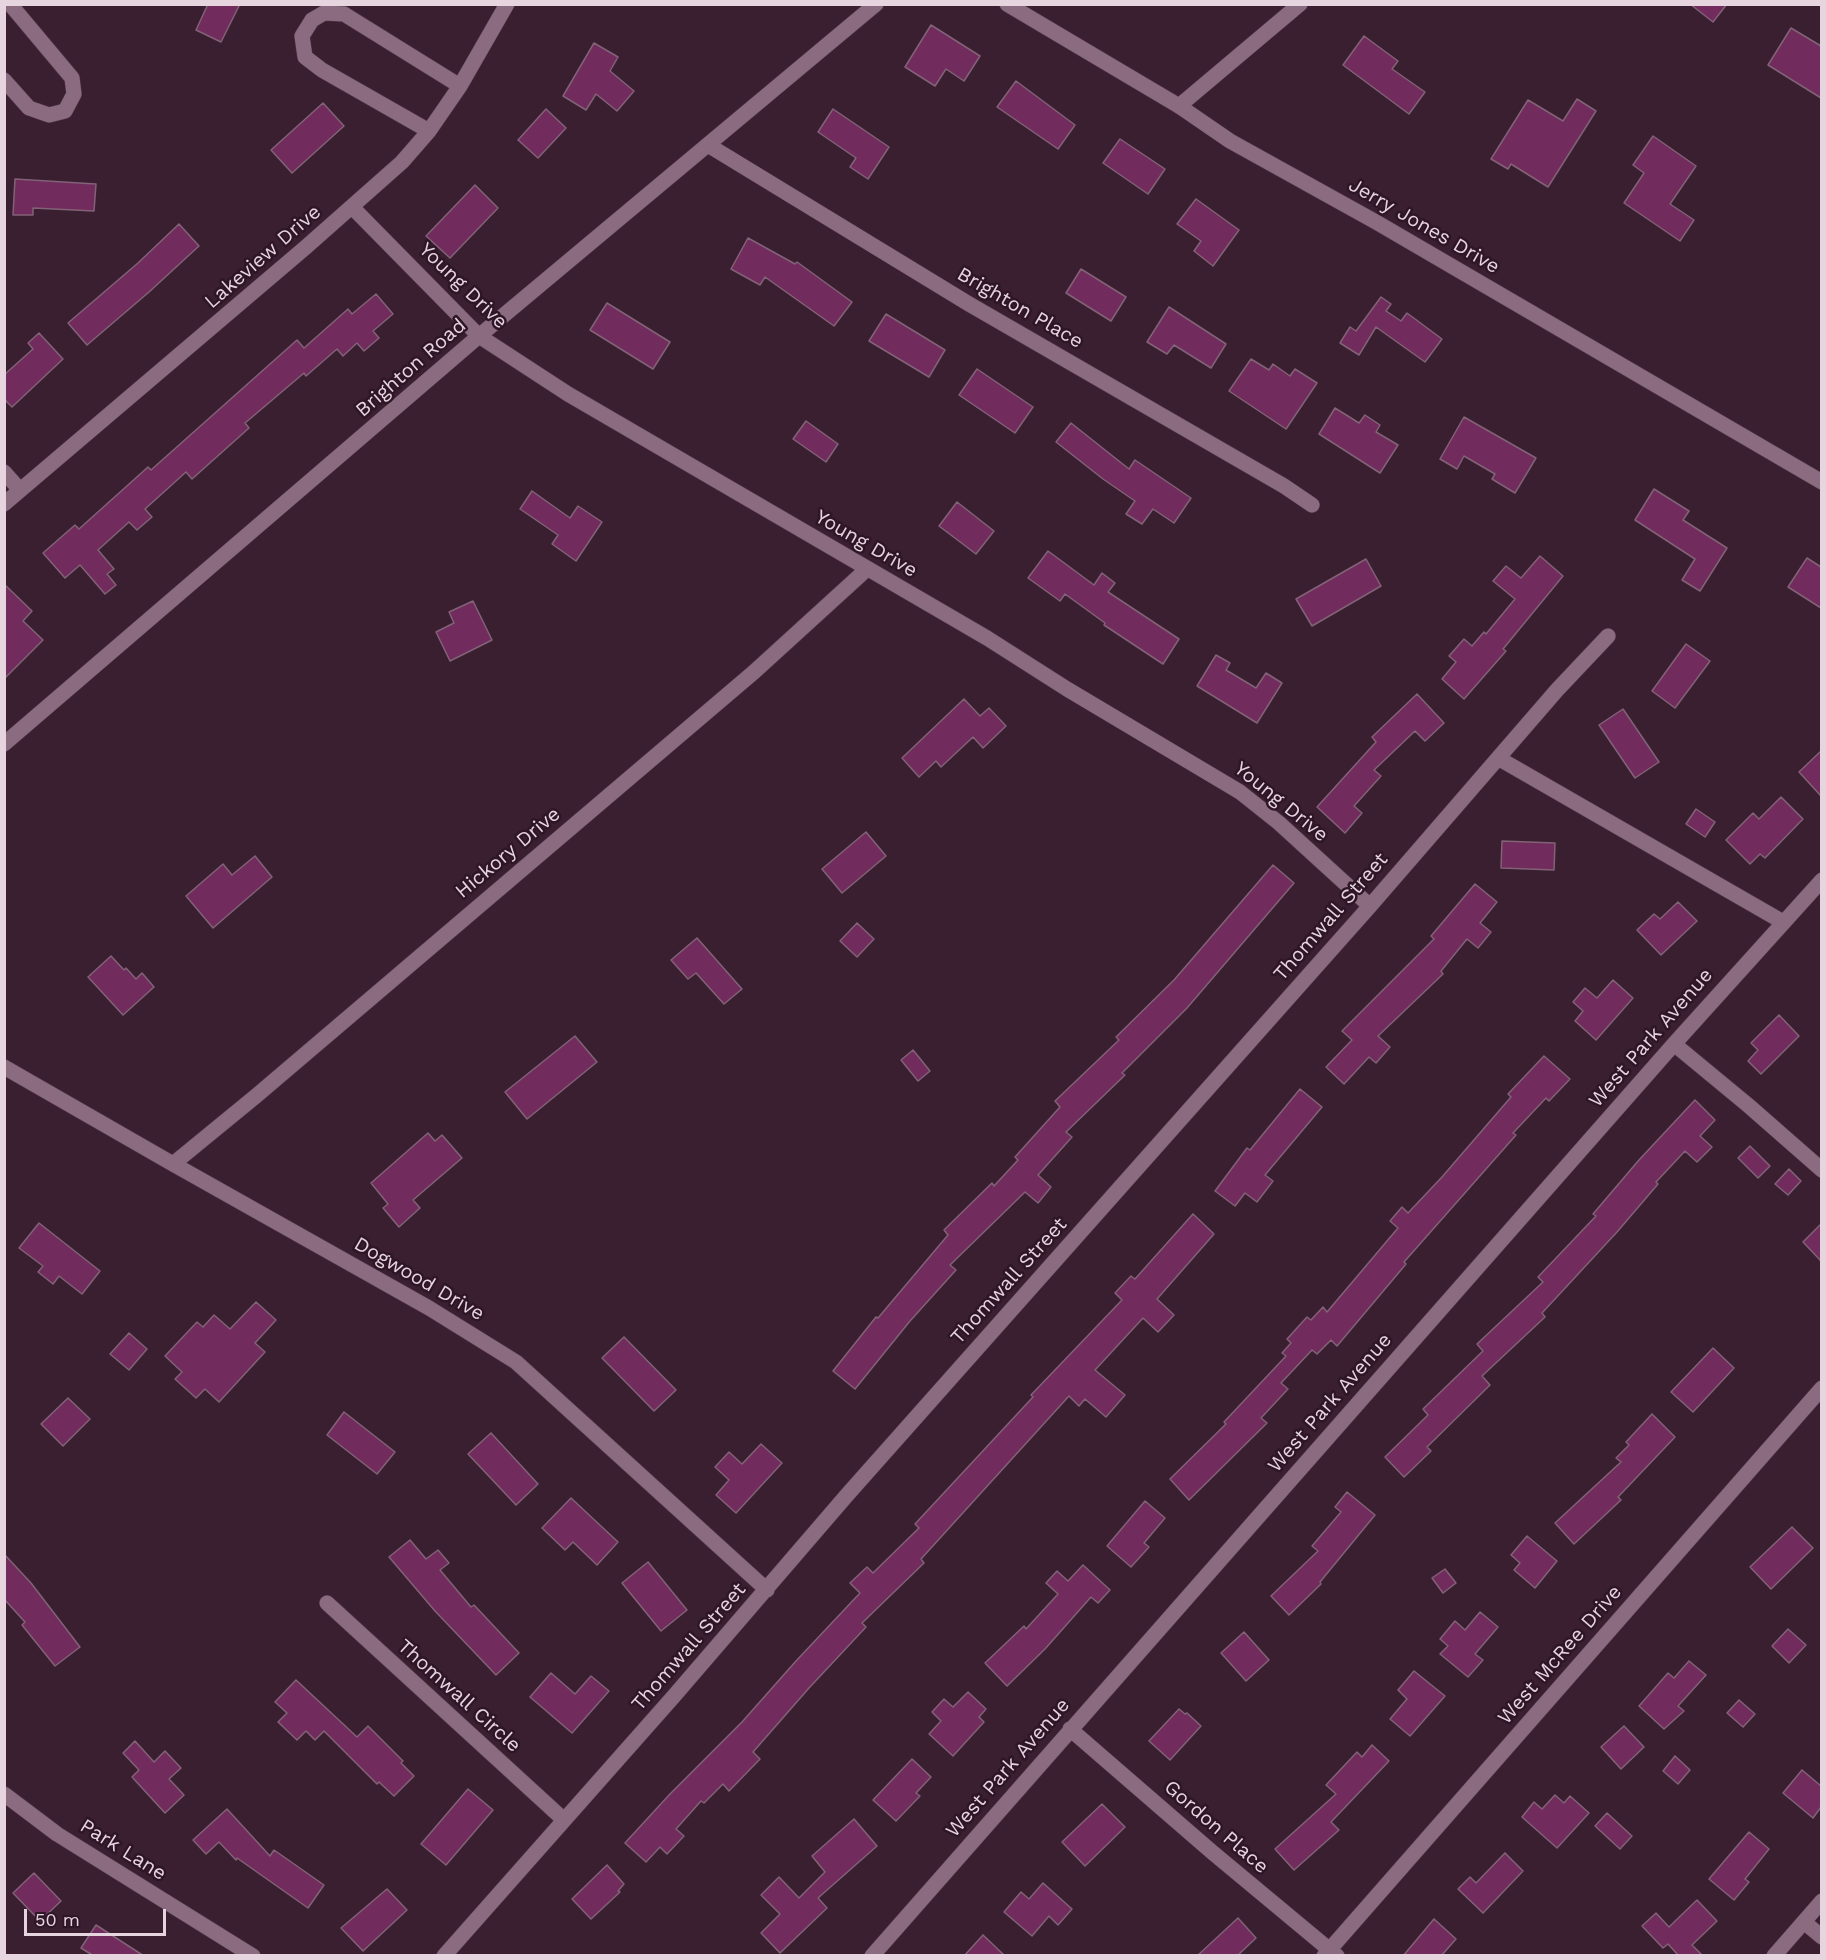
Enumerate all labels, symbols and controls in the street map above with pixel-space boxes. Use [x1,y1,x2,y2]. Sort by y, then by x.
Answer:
street label: Jerry Jones Drive [1344,173,1504,279]
street label: Lakeview Drive [200,200,326,314]
street label: Young Drive [414,238,512,334]
street label: Brighton Place [953,262,1087,354]
street label: Brighton Road [351,314,471,422]
street label: Young Drive [811,505,921,583]
street label: Young Drive [1229,757,1333,847]
street label: Hickory Drive [451,802,565,904]
street label: Thomwall Street [1269,848,1393,986]
street label: West Park Avenue [1584,964,1718,1112]
street label: Thomwall Street [946,1213,1072,1349]
street label: Dogwood Drive [350,1232,488,1326]
street label: West Park Avenue [1263,1329,1397,1477]
street label: Thomwall Street [627,1578,751,1716]
street label: West McRee Drive [1493,1581,1627,1729]
street label: Thomwall Circle [392,1634,526,1758]
street label: West Park Avenue [941,1694,1075,1842]
street label: Gordon Place [1159,1775,1273,1879]
street label: Park Lane [75,1814,171,1886]
scale bar [27,1897,170,1935]
text: 50 m [35,1909,80,1930]

